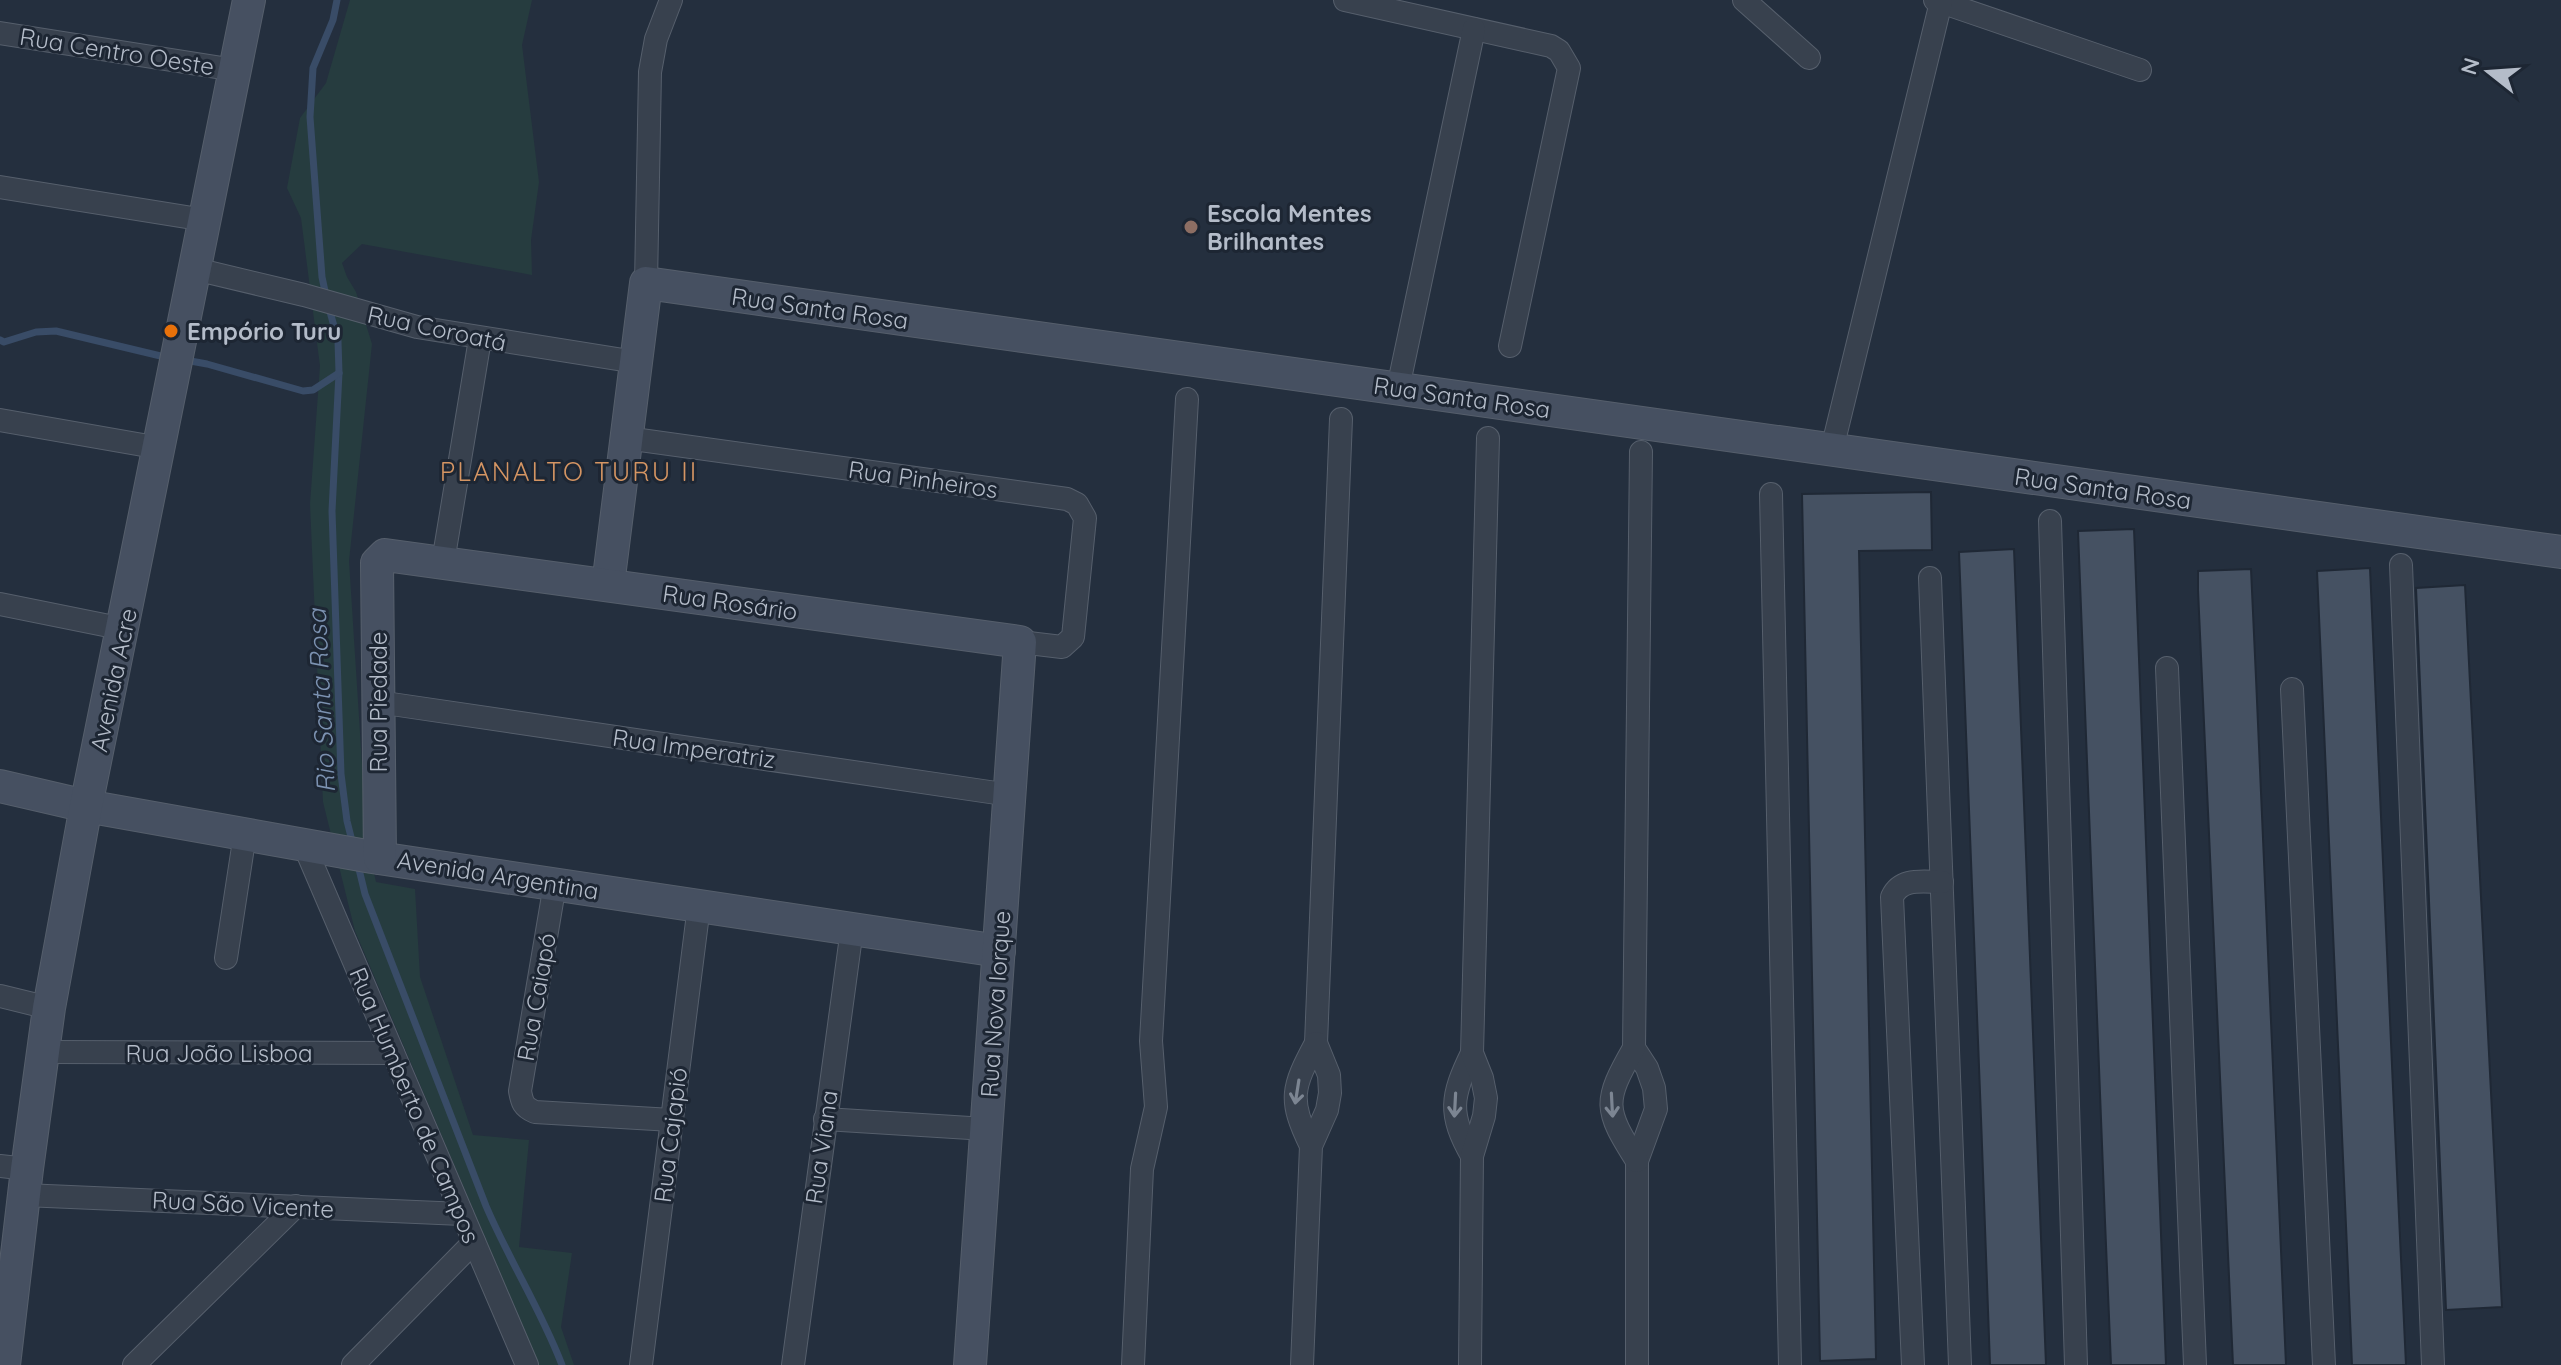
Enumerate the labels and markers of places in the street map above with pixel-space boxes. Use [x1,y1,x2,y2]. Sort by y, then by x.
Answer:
place label: Escola Mentes Brilhantes [1207,198,1372,256]
marker: Escola Mentes Brilhantes [1182,218,1200,236]
place label: Empório Turu [187,316,341,346]
marker: Empório Turu [162,322,180,340]

